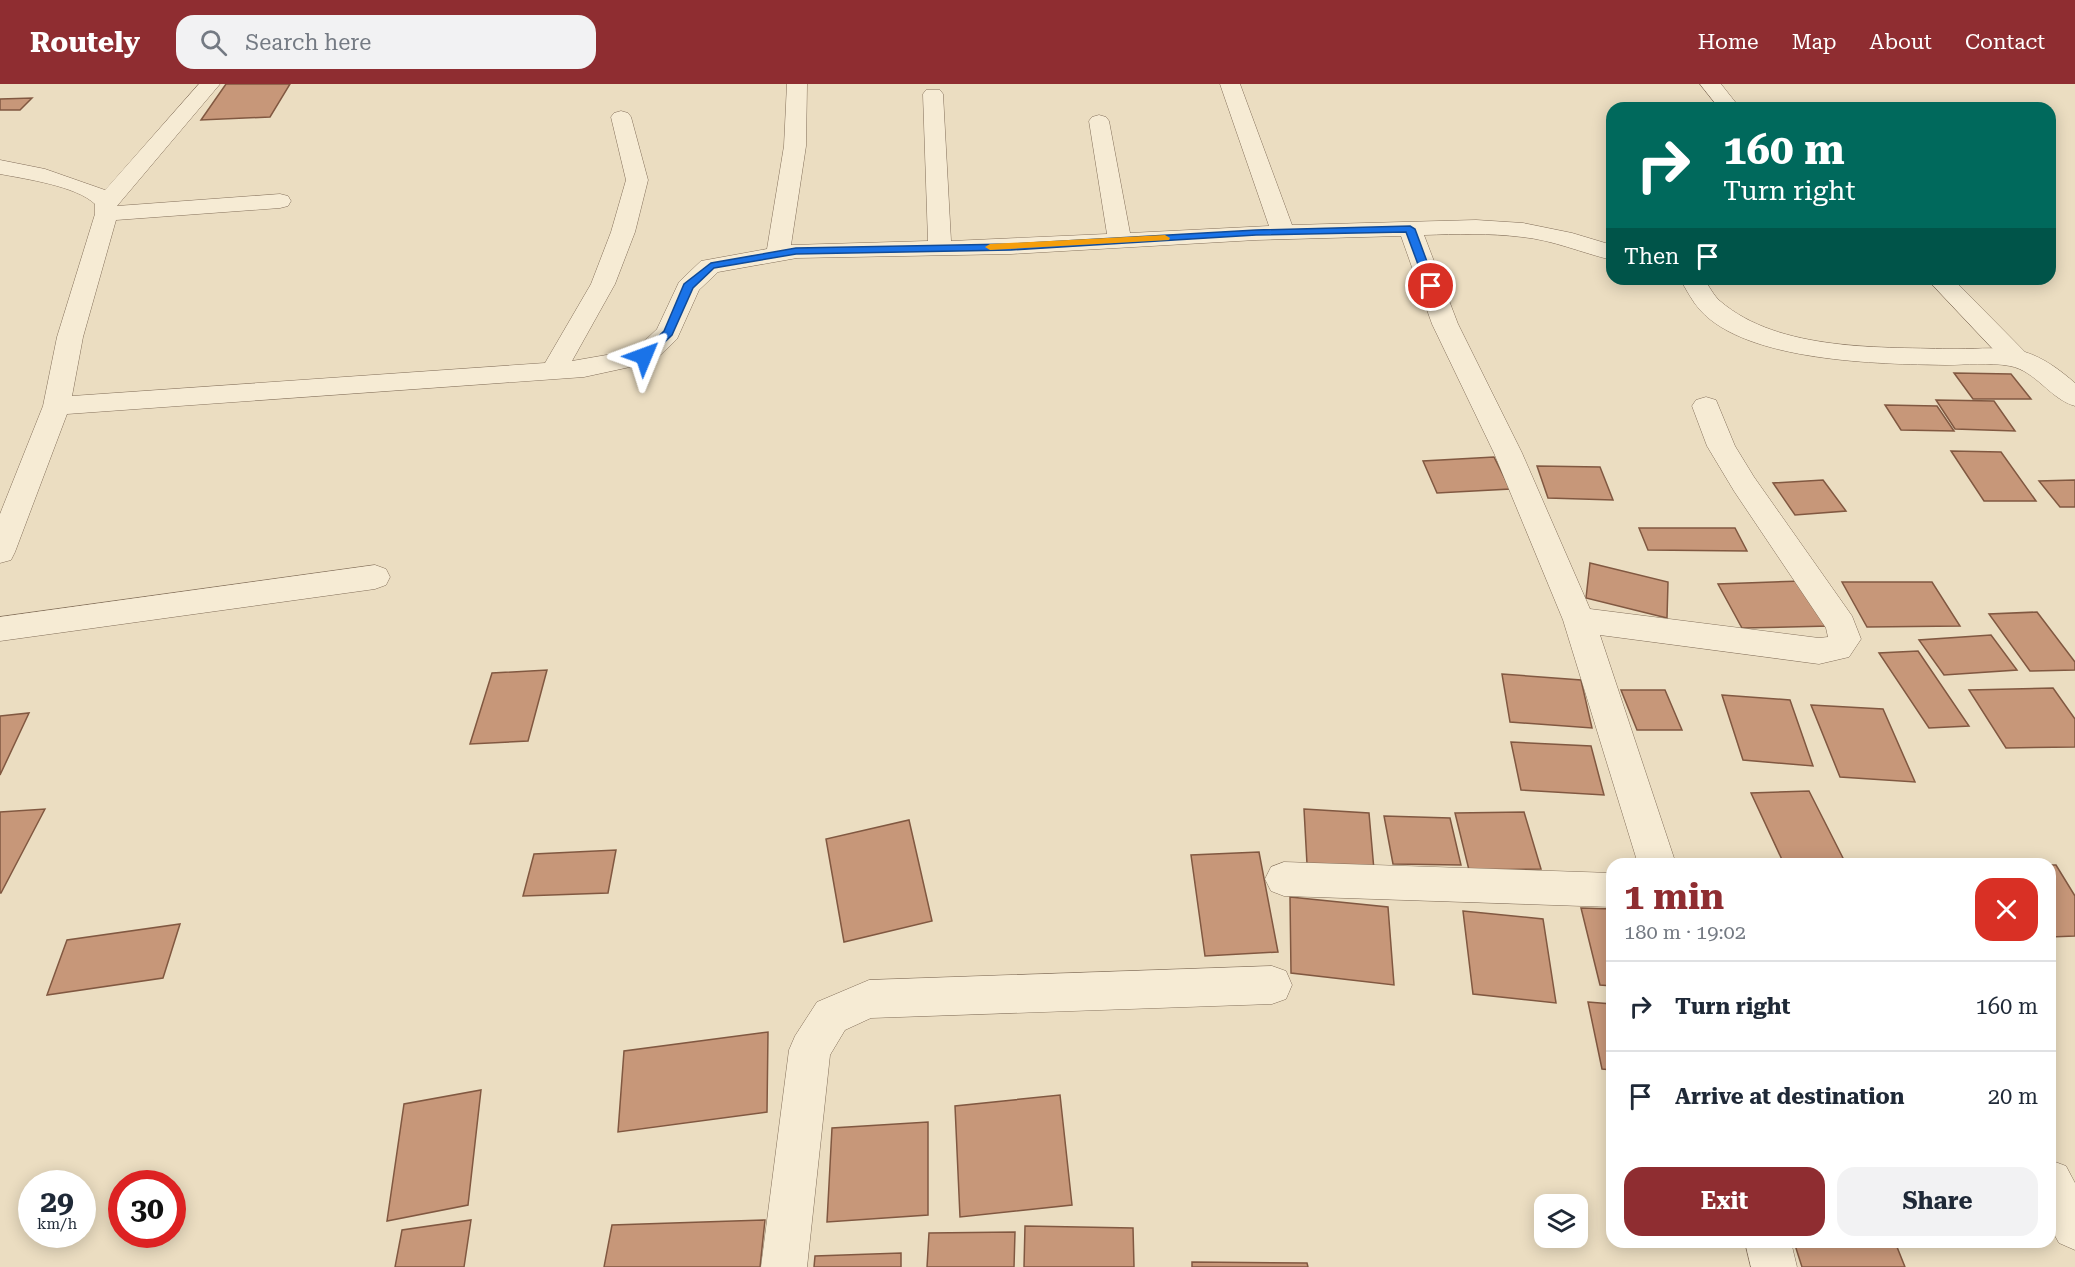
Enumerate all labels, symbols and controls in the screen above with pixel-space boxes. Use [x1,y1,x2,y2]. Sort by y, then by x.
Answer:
search box [176,15,596,69]
text: Routely [30,26,140,59]
icon: search [197,26,230,59]
text: Search here [245,30,371,55]
text: Home [1698,30,1759,54]
text: Map [1792,30,1837,54]
text: About [1870,30,1932,54]
text: Contact [1965,30,2045,54]
text: 160 m [1723,125,1845,174]
icon: right [1624,126,1702,204]
text: Turn right [1723,175,1856,207]
icon: arrive [1691,240,1724,273]
text: Then [1624,244,1679,269]
pin [1405,260,1456,311]
icon: arrive [1414,269,1447,302]
position arrow [612,324,676,388]
text: 1 min [1624,876,1724,918]
button: close [1975,878,2038,941]
text: 180 m · 19:02 [1624,920,1746,944]
icon: right [1624,990,1657,1023]
text: Turn right [1675,994,1790,1019]
text: 160 m [1975,994,2038,1019]
icon: arrive [1624,1080,1657,1113]
text: Arrive at destination [1675,1084,1904,1109]
text: 20 m [1988,1084,2038,1109]
button: Exit [1624,1167,1825,1236]
button: Share [1837,1167,2038,1236]
speed limit sign: 30 [108,1170,186,1248]
text: 29 [40,1184,74,1219]
map controls [1534,1194,1588,1248]
button: layers [1534,1194,1588,1248]
text: km/h [37,1215,77,1233]

